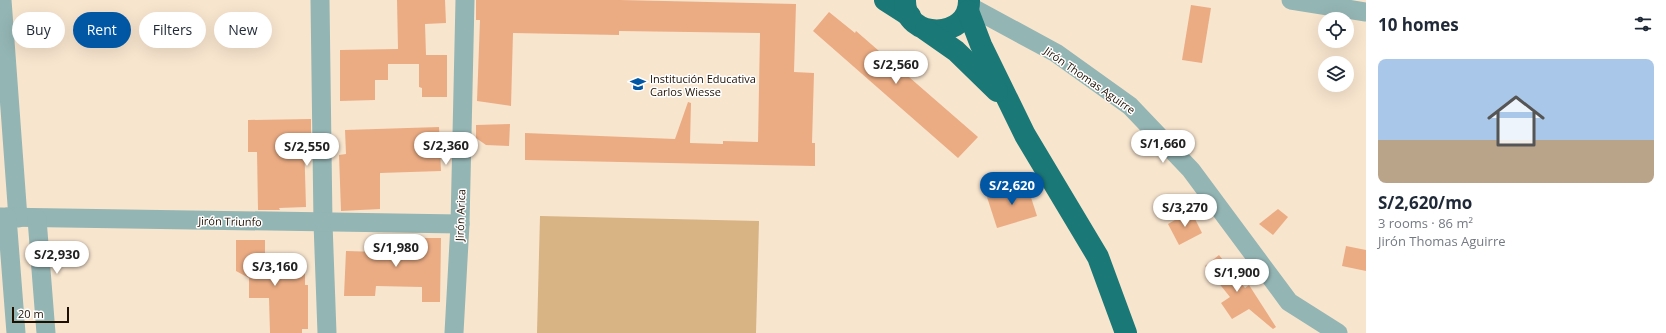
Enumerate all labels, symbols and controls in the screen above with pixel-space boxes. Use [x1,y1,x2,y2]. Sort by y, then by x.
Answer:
chip: Buy [12,12,65,48]
chip: Rent [73,12,131,48]
chip: Filters [139,12,206,48]
chip: New [214,12,272,48]
map controls [1318,12,1354,92]
button: locate [1318,12,1354,48]
text: 10 homes [1378,13,1459,36]
icon: filters [1632,13,1654,35]
street label: Jirón Thomas Aguirre [1041,42,1138,117]
pin: S/2,560 [859,51,933,85]
text: S/2,560 [873,55,919,73]
button: layers [1318,56,1354,92]
place label: Institución Educativa Carlos Wiesse [650,71,756,99]
school or university icon: Institución Educativa Carlos Wiesse [629,75,647,93]
icon: home [1480,85,1552,157]
pin: S/1,660 [1126,130,1200,164]
pin: S/2,360 [409,132,483,166]
pin: S/2,550 [270,133,344,167]
text: S/1,660 [1140,134,1186,152]
text: S/2,360 [423,136,469,154]
text: S/2,550 [284,137,330,155]
pin: S/2,620 [975,172,1049,206]
text: S/2,620 [989,176,1035,194]
street label: Jirón Arica [452,189,468,242]
text: S/2,620/mo [1378,191,1472,214]
pin: S/3,270 [1148,194,1222,228]
text: S/3,270 [1162,198,1208,216]
street label: Jirón Triunfo [197,213,262,229]
text: 3 rooms · 86 m² [1378,214,1473,232]
text: Jirón Thomas Aguirre [1378,232,1506,250]
pin: S/1,980 [359,234,433,268]
text: S/1,980 [373,238,419,256]
pin: S/2,930 [20,241,94,275]
text: S/2,930 [34,245,80,263]
pin: S/3,160 [238,253,312,287]
text: S/3,160 [252,257,298,275]
pin: S/1,900 [1200,259,1274,293]
text: S/1,900 [1214,263,1260,281]
scale bar [12,305,69,324]
text: 20 m [18,306,44,321]

